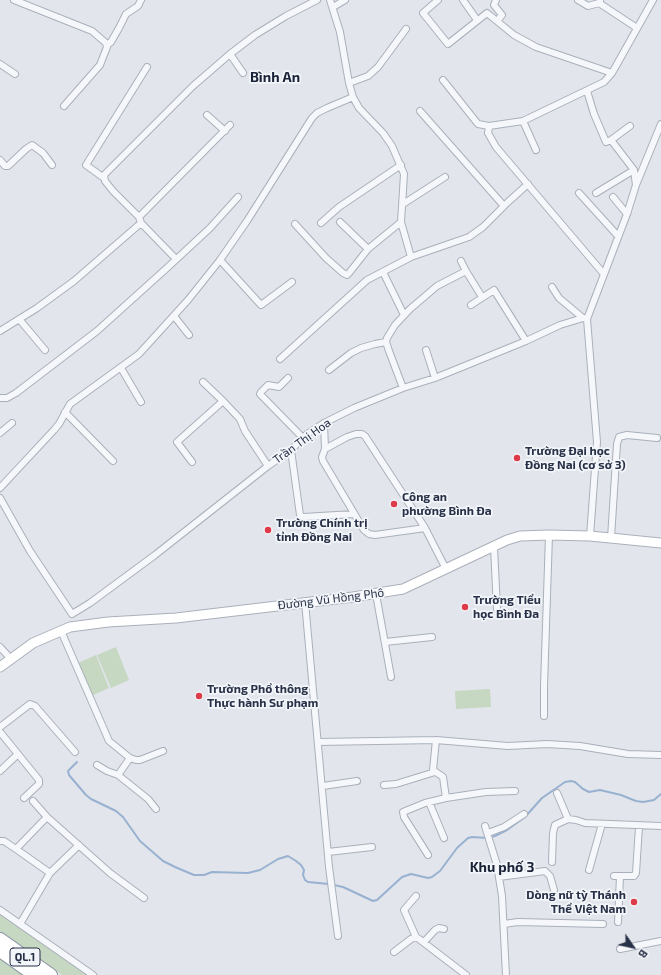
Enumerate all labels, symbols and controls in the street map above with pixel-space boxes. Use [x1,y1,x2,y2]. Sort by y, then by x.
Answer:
district label: Bình An [250,69,300,85]
street label: Trần Thị Hoa [270,415,334,467]
place label: Trường Đại học Đồng Nai (cơ sở 3) [525,444,626,472]
marker: Trường Đại học Đồng Nai (cơ sở 3) [512,453,522,463]
place label: Công an phường Bình Đa [402,490,492,518]
marker: Công an phường Bình Đa [389,499,399,509]
place label: Trường Chính trị tỉnh Đồng Nai [276,516,367,544]
marker: Trường Chính trị tỉnh Đồng Nai [263,525,273,535]
street label: Đường Vũ Hồng Phô [277,585,385,613]
place label: Trường Tiểu học Bình Đa [473,593,541,621]
marker: Trường Tiểu học Bình Đa [460,602,470,612]
place label: Trường Phổ thông Thực hành Sư phạm [207,682,318,710]
marker: Trường Phổ thông Thực hành Sư phạm [194,691,204,701]
district label: Khu phố 3 [470,859,534,875]
place label: Dòng nữ tỳ Thánh Thể Việt Nam [526,888,626,916]
marker: Dòng nữ tỳ Thánh Thể Việt Nam [629,897,639,907]
north arrow [613,927,653,967]
text: B [636,947,651,961]
road number: QL.1 [10,948,40,966]

